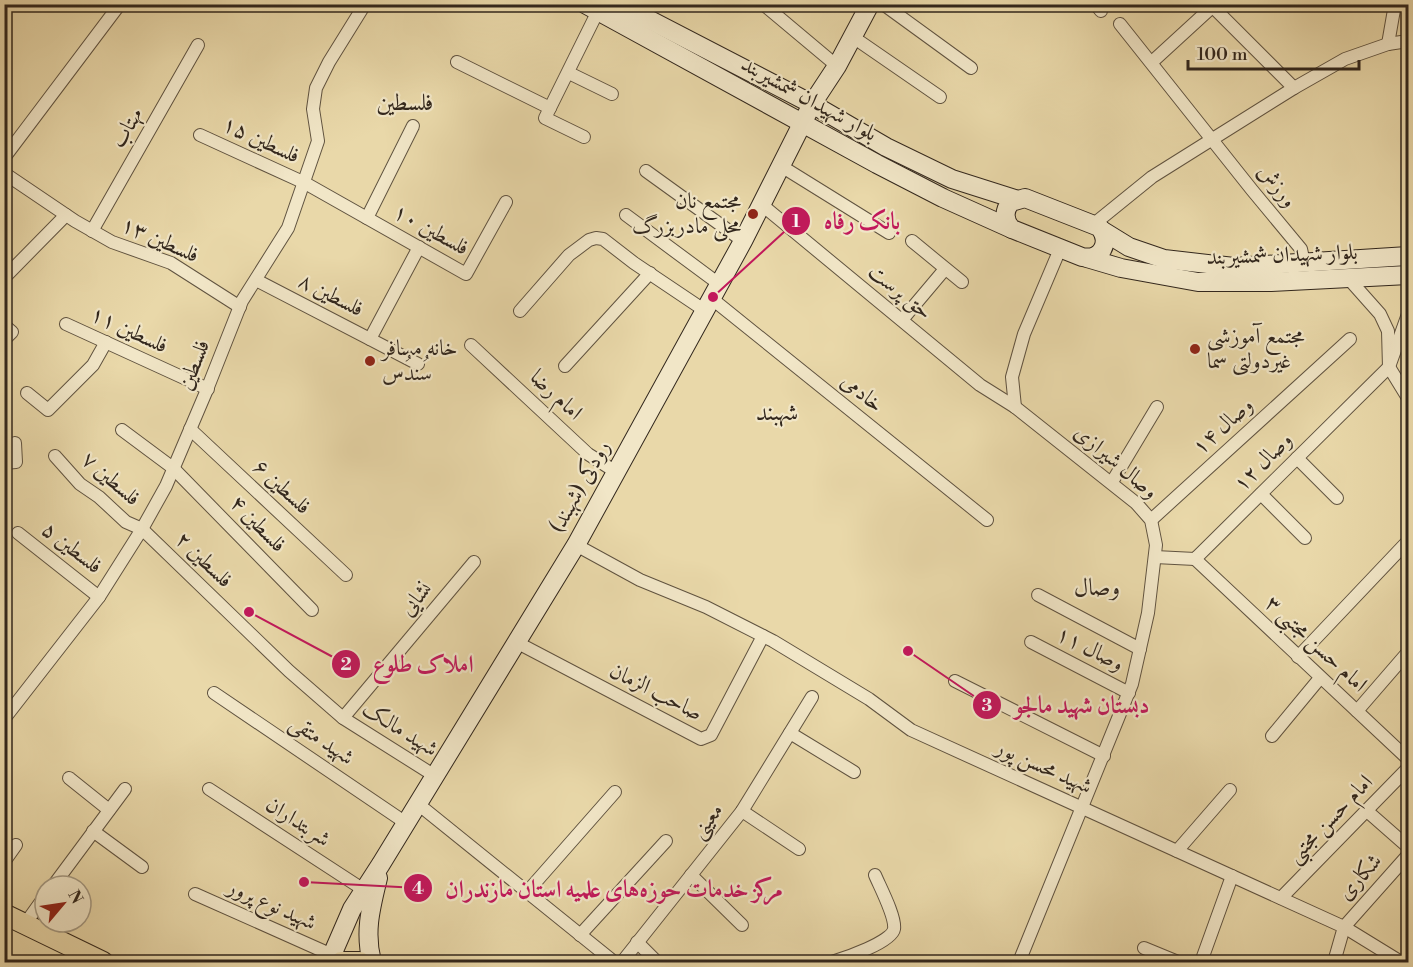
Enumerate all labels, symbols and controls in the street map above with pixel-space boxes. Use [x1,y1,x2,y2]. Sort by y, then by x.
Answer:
scale bar [1188,33,1359,71]
text: 100 m [1197,43,1248,66]
street label: بلوار شهیدان شمشیربند [736,50,882,148]
district label: فلسطین [377,88,433,118]
street label: مهتاب [105,103,149,153]
street label: فلسطین ۱۵ [218,110,304,170]
street label: ورزش [1251,159,1303,213]
place label: مجتمع نان محلی مادربزرگ [632,188,742,242]
street label: فلسطین ۱۰ [388,198,474,262]
callout: بانک رفاه [781,200,912,242]
marker: مجتمع نان محلی مادربزرگ [746,207,760,221]
text: بانک رفاه [824,207,900,237]
text: 1 [792,210,801,233]
street label: فلسطین ۱۳ [117,211,203,269]
street label: بلوار شهیدان شمشیربند [1206,239,1358,271]
street label: حق پرست [862,258,938,326]
street label: فلسطین ۸ [294,267,368,323]
street label: فلسطین ۱۱ [86,300,172,360]
place label: مجتمع آموزشی غیردولتی سما [1207,322,1305,376]
place label: خانه مسافر سُندُس [380,335,458,387]
street label: فلسطین [172,336,216,394]
marker: مجتمع آموزشی غیردولتی سما [1188,342,1202,356]
marker: خانه مسافر سُندُس [363,354,377,368]
street label: امام رضا [521,364,588,430]
street label: خادمی [835,368,889,418]
street label: وصال ۱۴ [1187,392,1259,460]
district label: شهبند [756,398,798,428]
street label: وصال شیرازی [1068,419,1164,505]
street label: وصال ۱۲ [1228,427,1298,497]
street label: رودکی (شهبند) [543,436,616,538]
street label: فلسطین ۷ [76,446,146,512]
street label: فلسطین ۶ [247,453,317,521]
street label: فلسطین ۴ [224,490,292,558]
street label: فلسطین ۵ [36,516,108,580]
street label: فلسطین ۲ [170,526,238,594]
district label: وصال [1074,573,1120,603]
street label: نشایی [394,576,439,622]
street label: امام حسن مجتبی ۳ [1256,590,1373,702]
street label: وصال ۱۱ [1051,620,1129,678]
callout: املاک طلوع [331,643,486,685]
text: املاک طلوع [372,650,474,684]
text: 2 [340,653,352,676]
street label: صاحب الزمان [605,657,707,727]
callout: دبستان شهید مالجو [972,684,1162,726]
text: دبستان شهید مالجو [1011,691,1150,721]
text: 3 [982,694,993,717]
street label: شهید مالک [357,695,443,763]
street label: شهید متقی [284,709,359,773]
street label: شهید محسن پور [989,733,1096,802]
street label: امام حسن مجتبی [1281,769,1382,872]
street label: شربتداران [260,791,336,853]
street label: معینی [685,798,730,845]
street label: شکاری [1332,848,1388,906]
callout: مرکز خدمات حوزه‌های علمیه استان مازندران [403,867,795,909]
street label: شهید نوع پرور [220,873,321,940]
north arrow [33,874,93,934]
text: مرکز خدمات حوزه‌های علمیه استان مازندران [445,875,783,906]
text: 4 [412,877,424,900]
text: N [63,887,87,908]

